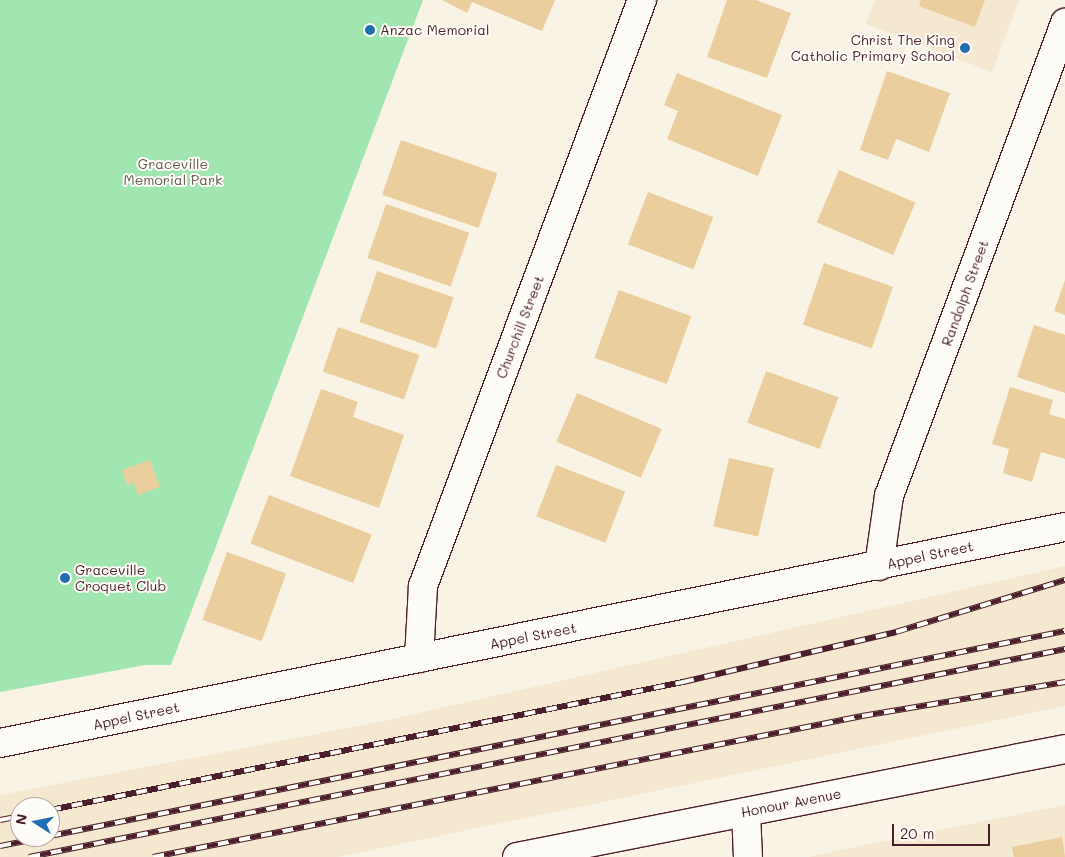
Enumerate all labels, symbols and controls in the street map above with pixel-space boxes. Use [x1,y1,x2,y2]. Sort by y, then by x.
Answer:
place label: Anzac Memorial [380,22,489,38]
marker: Anzac Memorial [364,24,376,36]
place label: Christ The King Catholic Primary School [791,32,955,64]
marker: Christ The King Catholic Primary School [959,42,971,54]
park label: Graceville Memorial Park [123,156,223,188]
street label: Randolph Street [938,238,992,348]
street label: Churchill Street [493,273,547,381]
street label: Appel Street [885,538,975,572]
place label: Graceville Croquet Club [75,562,166,594]
marker: Graceville Croquet Club [59,572,71,584]
street label: Appel Street [488,619,578,653]
street label: Appel Street [91,699,181,733]
street label: Honour Avenue [739,785,843,821]
north arrow [10,797,60,847]
text: N [10,812,31,826]
scale bar [895,814,992,846]
text: 20 m [900,823,934,843]

